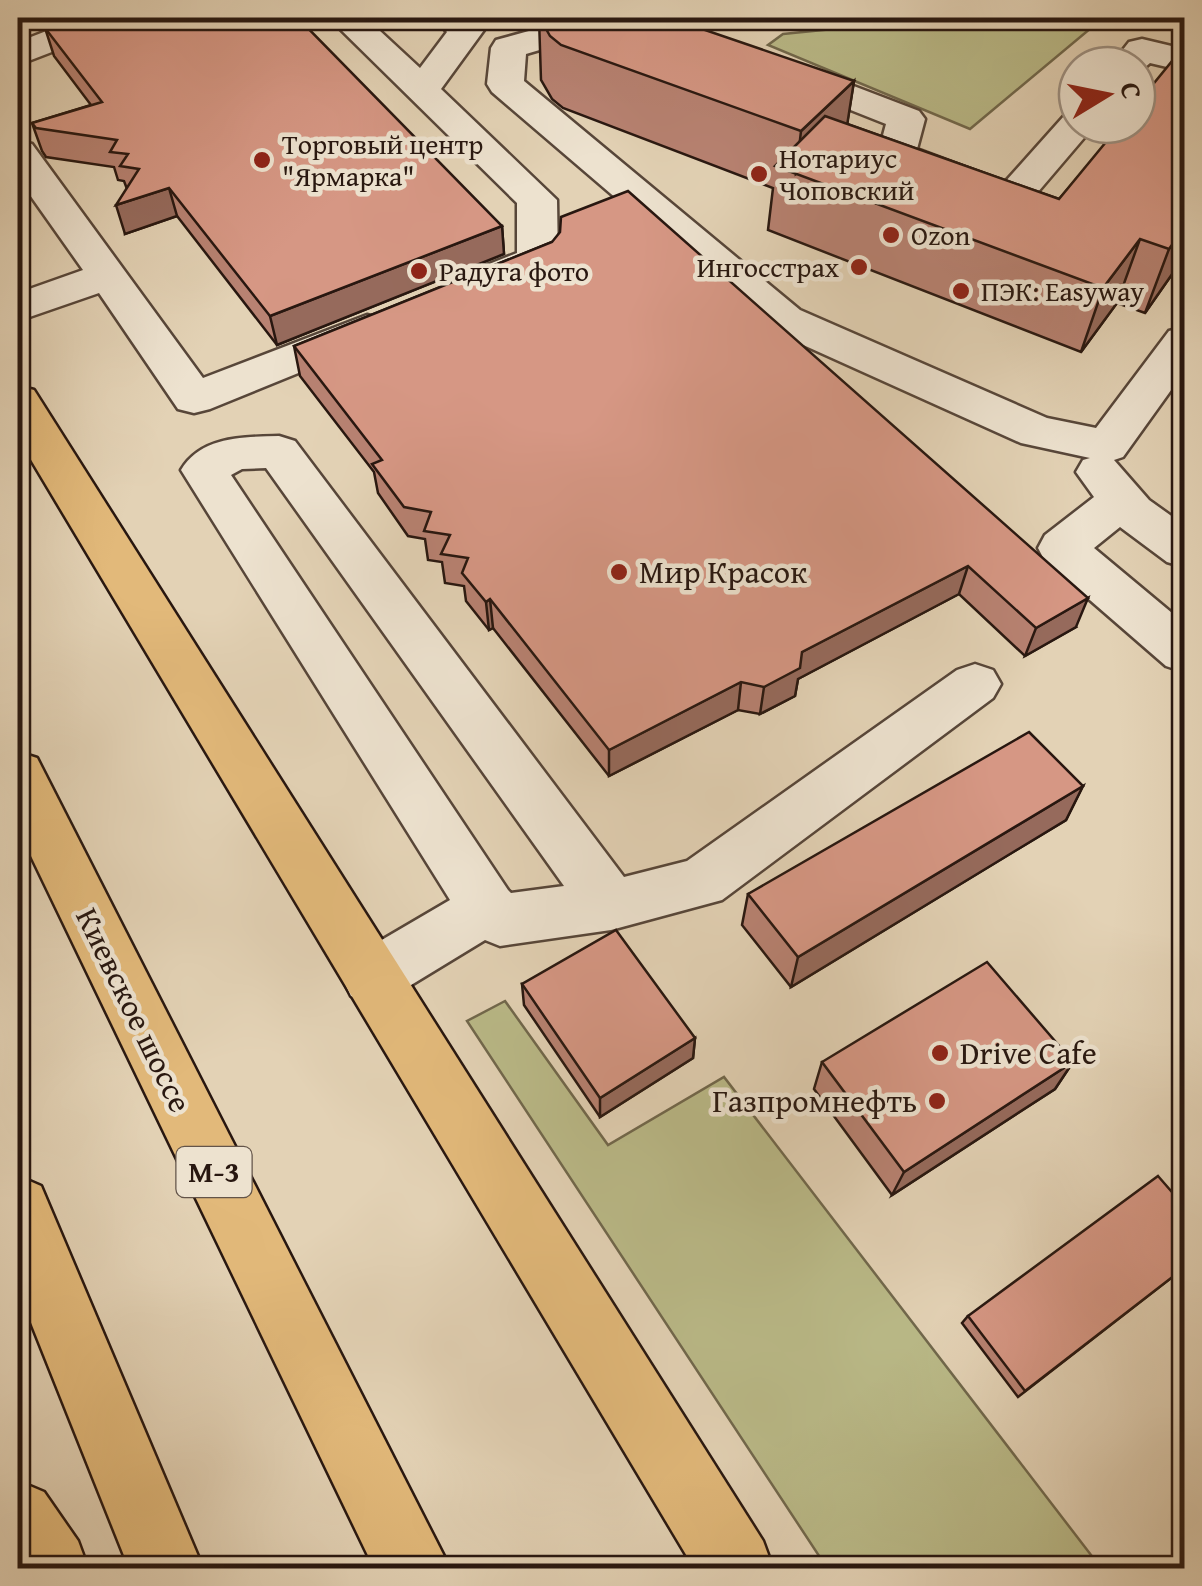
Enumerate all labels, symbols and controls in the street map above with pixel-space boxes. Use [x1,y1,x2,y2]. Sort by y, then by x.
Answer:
north arrow [1057,45,1157,145]
text: С [1111,79,1154,102]
place label: Торговый центр "Ярмарка" [282,123,483,196]
place label: Нотариус Чоповский [779,137,915,210]
marker: Торговый центр "Ярмарка" [251,149,273,171]
marker: Нотариус Чоповский [748,163,770,185]
place label: Ozon [911,214,971,255]
marker: Ozon [880,224,902,246]
place label: Ингосстрах [697,246,840,287]
place label: Радуга фото [439,250,589,291]
marker: Ингосстрах [848,256,870,278]
marker: Радуга фото [408,260,430,282]
place label: ПЭК: Easyway [981,270,1144,311]
marker: ПЭК: Easyway [950,280,972,302]
place label: Мир Красок [639,548,807,595]
marker: Мир Красок [608,561,630,583]
street label: Киевское шоссе [65,899,204,1120]
place label: Drive Cafe [960,1029,1097,1076]
marker: Drive Cafe [929,1042,951,1064]
place label: Газпромнефть [712,1077,917,1124]
marker: Газпромнефть [926,1090,948,1112]
road number: М-3 [176,1147,252,1197]

